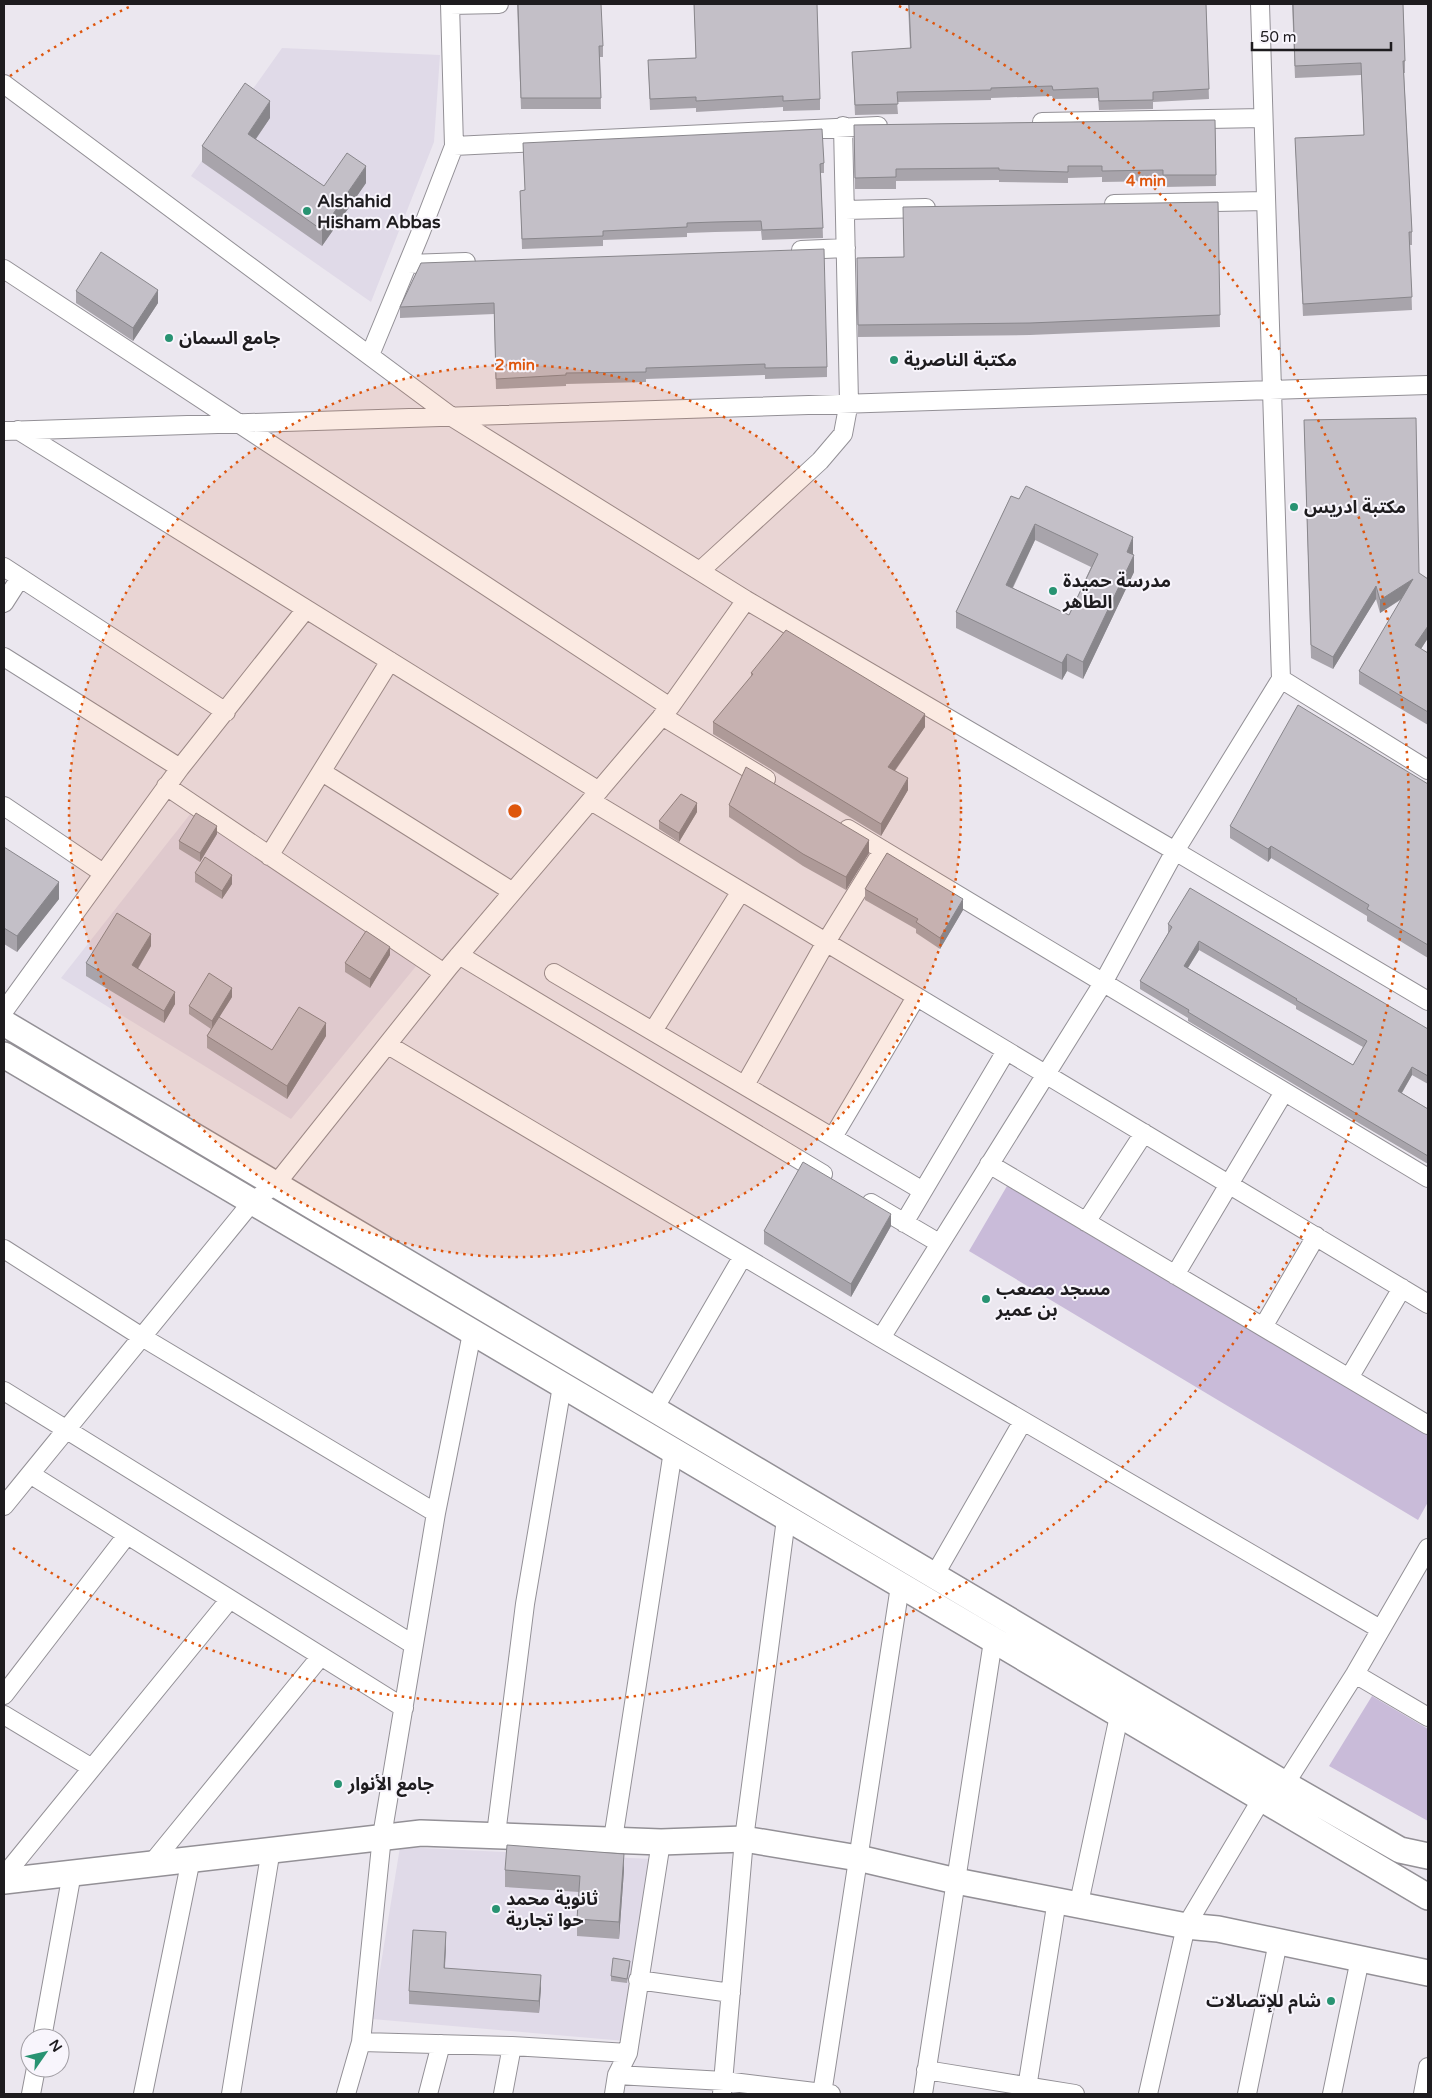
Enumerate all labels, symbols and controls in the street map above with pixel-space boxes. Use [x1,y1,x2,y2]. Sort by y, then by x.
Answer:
scale bar [1252,20,1391,52]
text: 50 m [1260,28,1297,46]
text: 4 min [1126,172,1166,190]
place label: Alshahid Hisham Abbas [317,190,441,233]
marker: Alshahid Hisham Abbas [301,205,313,217]
place label: جامع السمان [179,327,280,351]
marker: جامع السمان [163,332,175,344]
place label: مكتبة الناصرية [904,349,1017,371]
marker: مكتبة الناصرية [888,354,900,366]
text: 2 min [495,356,535,374]
place label: مكتبة ادريس [1304,496,1406,518]
marker: مكتبة ادريس [1288,501,1300,513]
place label: مدرسة حميدة الطاهر [1062,570,1171,613]
marker: مدرسة حميدة الطاهر [1047,585,1059,597]
centre of rings [506,802,524,820]
place label: مسجد مصعب بن عمير [995,1278,1111,1321]
marker: مسجد مصعب بن عمير [980,1293,992,1305]
place label: جامع الأنوار [347,1773,434,1797]
marker: جامع الأنوار [332,1778,344,1790]
place label: ثانوية محمد حوا تجارية [506,1888,599,1931]
marker: ثانوية محمد حوا تجارية [490,1903,502,1915]
place label: شام للإتصالات [1206,1990,1321,2014]
marker: شام للإتصالات [1325,1995,1337,2007]
north arrow [20,2028,70,2078]
text: N [45,2037,66,2055]

